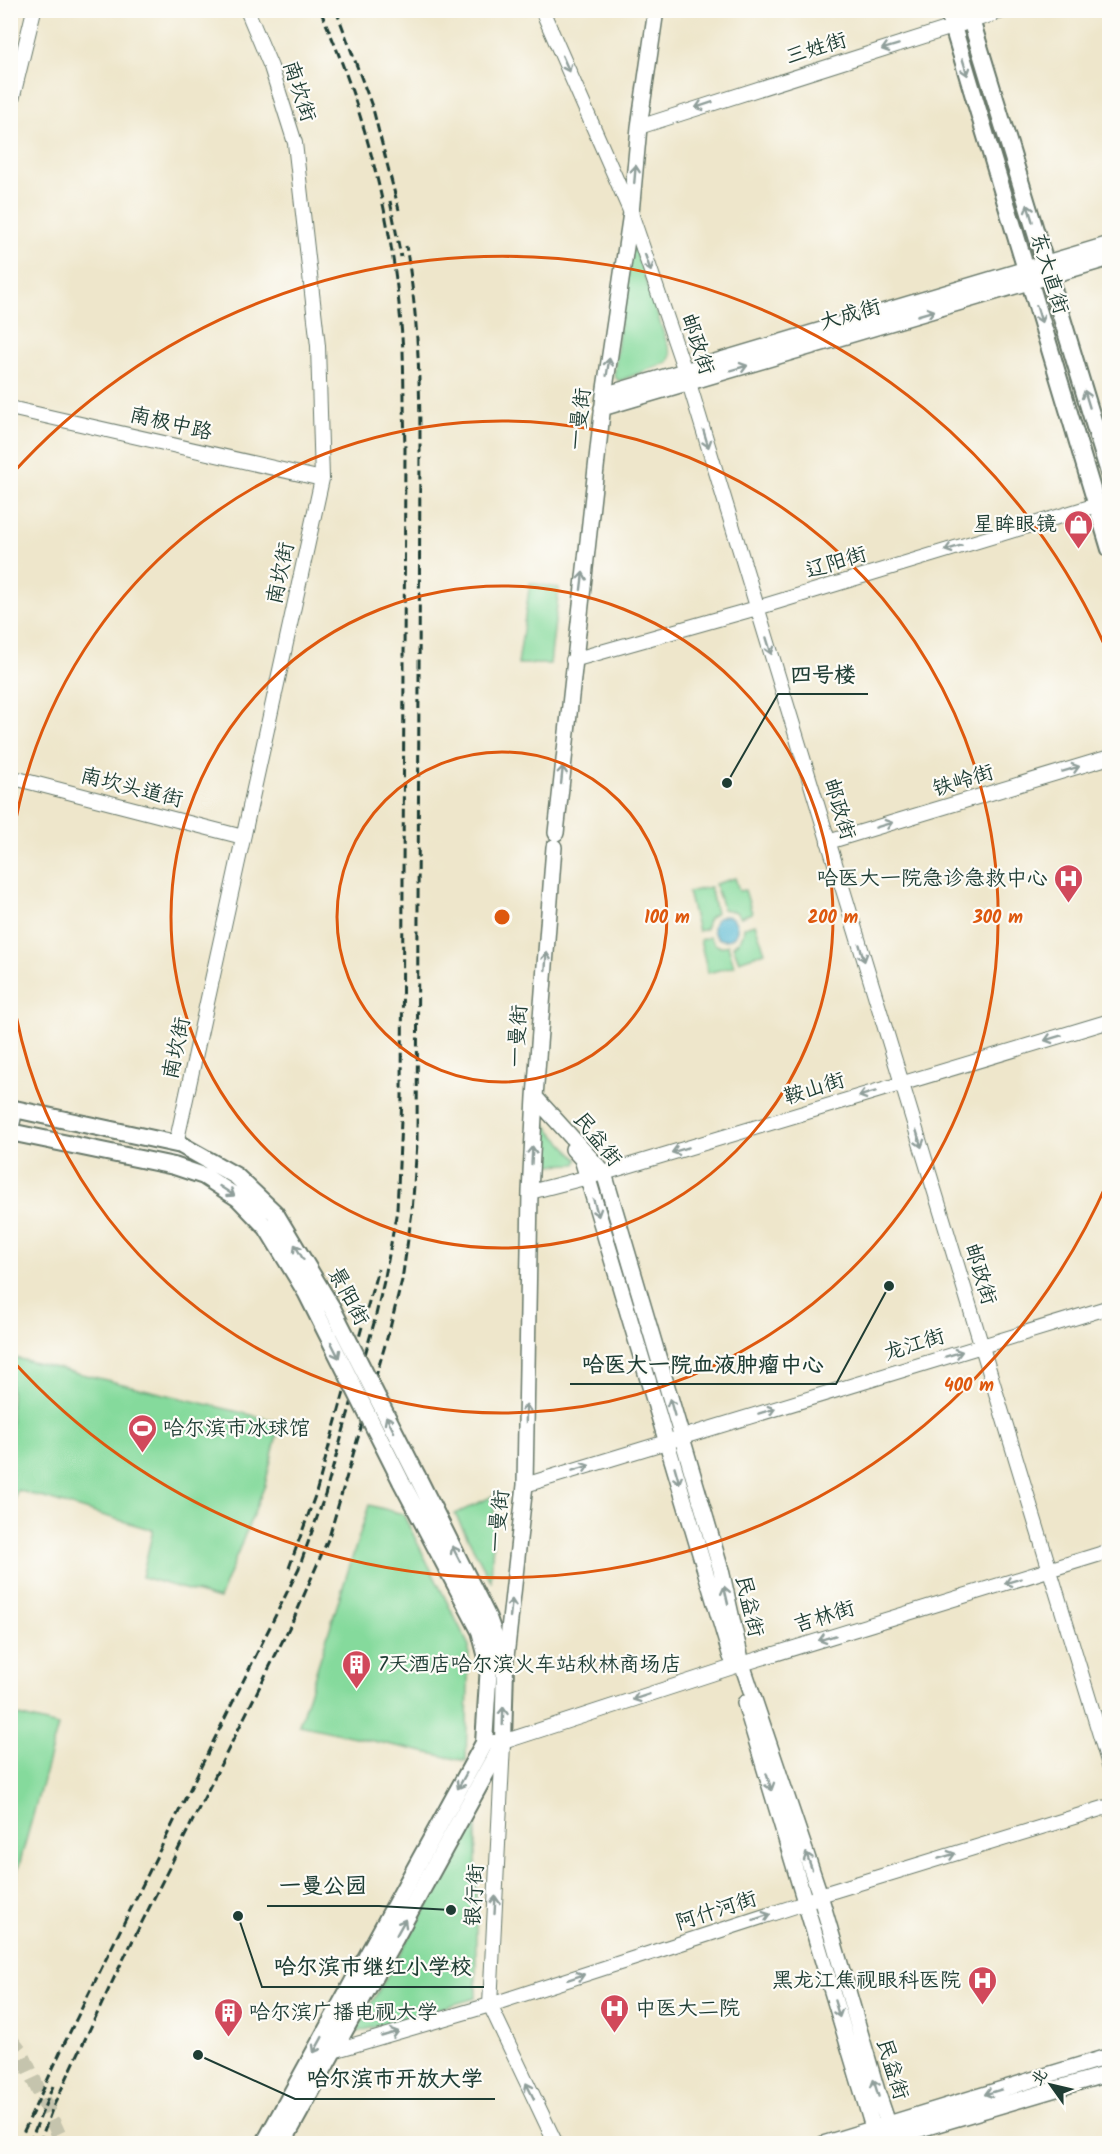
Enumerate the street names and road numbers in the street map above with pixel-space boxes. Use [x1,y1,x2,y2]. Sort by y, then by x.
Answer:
street label: 三姓街 [781,24,851,74]
street label: 南坎街 [273,56,324,127]
street label: 东大直街 [1021,228,1077,318]
street label: 大成街 [816,291,885,340]
street label: 邮政街 [671,309,722,380]
street label: 一曼街 [560,386,601,452]
street label: 南极中路 [126,399,215,450]
street label: 辽阳街 [801,538,871,588]
street label: 南坎街 [259,539,304,608]
street label: 铁岭街 [928,756,998,806]
street label: 南坎头道街 [77,760,187,817]
street label: 邮政街 [814,774,864,844]
street label: 一曼街 [500,1004,537,1069]
street label: 南坎街 [155,1014,200,1083]
street label: 鞍山街 [779,1064,849,1114]
street label: 民益街 [564,1105,629,1175]
street label: 邮政街 [955,1239,1005,1309]
street label: 景阳街 [318,1261,377,1332]
street label: 龙江街 [879,1320,949,1370]
street label: 一曼街 [480,1488,519,1554]
street label: 民益街 [725,1572,772,1641]
street label: 吉林街 [789,1592,859,1642]
street label: 银行街 [457,1863,494,1927]
street label: 阿什河街 [671,1883,762,1940]
street label: 民益街 [867,2034,917,2104]

